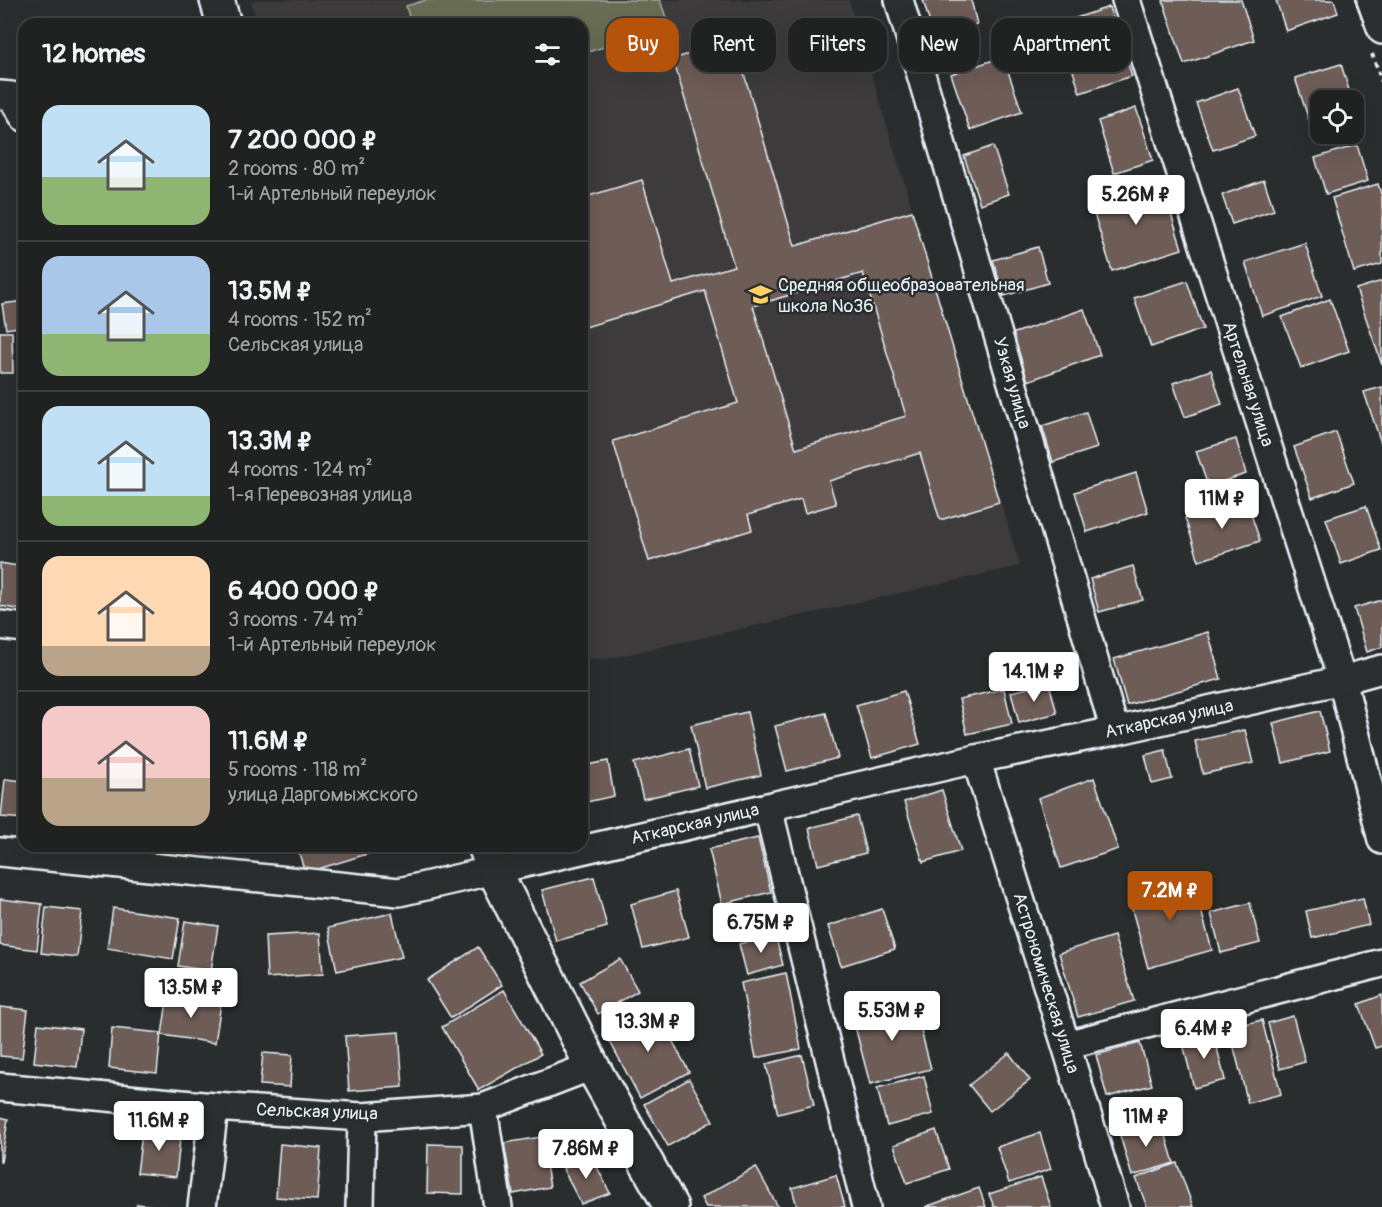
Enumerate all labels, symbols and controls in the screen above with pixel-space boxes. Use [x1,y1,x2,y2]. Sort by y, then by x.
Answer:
chip: Buy [606,18,679,72]
chip: Rent [691,18,776,72]
chip: Filters [788,18,887,72]
chip: New [899,18,979,72]
chip: Apartment [991,18,1131,72]
text: 12 homes [42,38,145,70]
icon: filters [531,38,564,71]
map controls [1310,90,1364,144]
button: locate [1310,90,1364,144]
text: 7 200 000 ₽ [228,124,378,156]
icon: home [90,129,162,201]
text: 2 rooms · 80 m² [228,156,365,181]
pin: 5.26M ₽ [1081,175,1191,226]
text: 1-й Артельный переулок [228,181,437,206]
text: 5.26M ₽ [1102,182,1170,207]
place label: Средняя общеобразовательная школа №36 [778,274,1024,318]
text: 13.5M ₽ [228,275,312,307]
icon: home [90,280,162,352]
school or university icon: Средняя общеобразовательная школа №36 [747,282,773,308]
text: 4 rooms · 152 m² [228,307,372,332]
street label: Артельная улица [1217,318,1279,450]
text: Сельская улица [228,332,363,357]
street label: Узкая улица [988,334,1036,432]
text: 13.3M ₽ [228,425,313,457]
icon: home [90,430,162,502]
text: 4 rooms · 124 m² [228,457,373,482]
pin: 11M ₽ [1180,479,1264,530]
text: 1-я Перевозная улица [228,482,412,507]
text: 11M ₽ [1199,486,1245,511]
text: 6 400 000 ₽ [228,575,380,607]
icon: home [90,580,162,652]
text: 3 rooms · 74 m² [228,607,364,632]
text: 1-й Артельный переулок [228,632,437,657]
pin: 14.1M ₽ [979,652,1089,703]
text: 14.1M ₽ [1003,659,1065,684]
street label: Аткарская улица [1103,694,1235,744]
text: 11.6M ₽ [228,725,309,757]
icon: home [90,730,162,802]
text: 5 rooms · 118 m² [228,757,367,782]
text: улица Даргомыжского [228,782,418,807]
street label: Аткарская улица [629,798,761,850]
pin: 7.2M ₽ [1121,871,1219,922]
text: 7.2M ₽ [1142,878,1198,903]
street label: Астрономическая улица [1008,890,1084,1076]
pin: 6.75M ₽ [706,903,816,954]
text: 6.75M ₽ [727,910,795,935]
pin: 13.5M ₽ [136,968,246,1019]
text: 13.5M ₽ [159,975,223,1000]
pin: 5.53M ₽ [837,991,947,1042]
text: 5.53M ₽ [858,998,926,1023]
pin: 13.3M ₽ [593,1002,703,1053]
text: 13.3M ₽ [615,1009,681,1034]
pin: 6.4M ₽ [1155,1009,1253,1060]
text: 6.4M ₽ [1175,1016,1233,1041]
pin: 11M ₽ [1104,1097,1188,1148]
street label: Сельская улица [256,1098,378,1126]
pin: 11.6M ₽ [104,1101,214,1152]
text: 11M ₽ [1123,1104,1169,1129]
text: 11.6M ₽ [128,1108,190,1133]
pin: 7.86M ₽ [531,1129,641,1180]
text: 7.86M ₽ [552,1136,620,1161]

